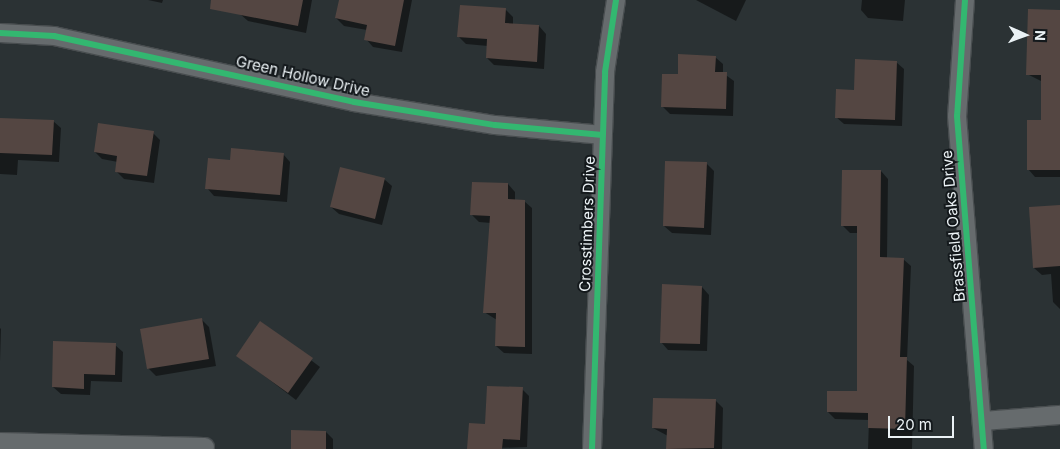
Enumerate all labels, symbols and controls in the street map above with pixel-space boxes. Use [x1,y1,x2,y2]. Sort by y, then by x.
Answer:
north arrow [1000,10,1050,60]
text: N [1032,30,1049,41]
street label: Green Hollow Drive [234,52,372,100]
street label: Brassfield Oaks Drive [937,149,969,303]
street label: Crosstimbers Drive [576,156,598,292]
scale bar [890,406,956,438]
text: 20 m [896,415,932,434]

